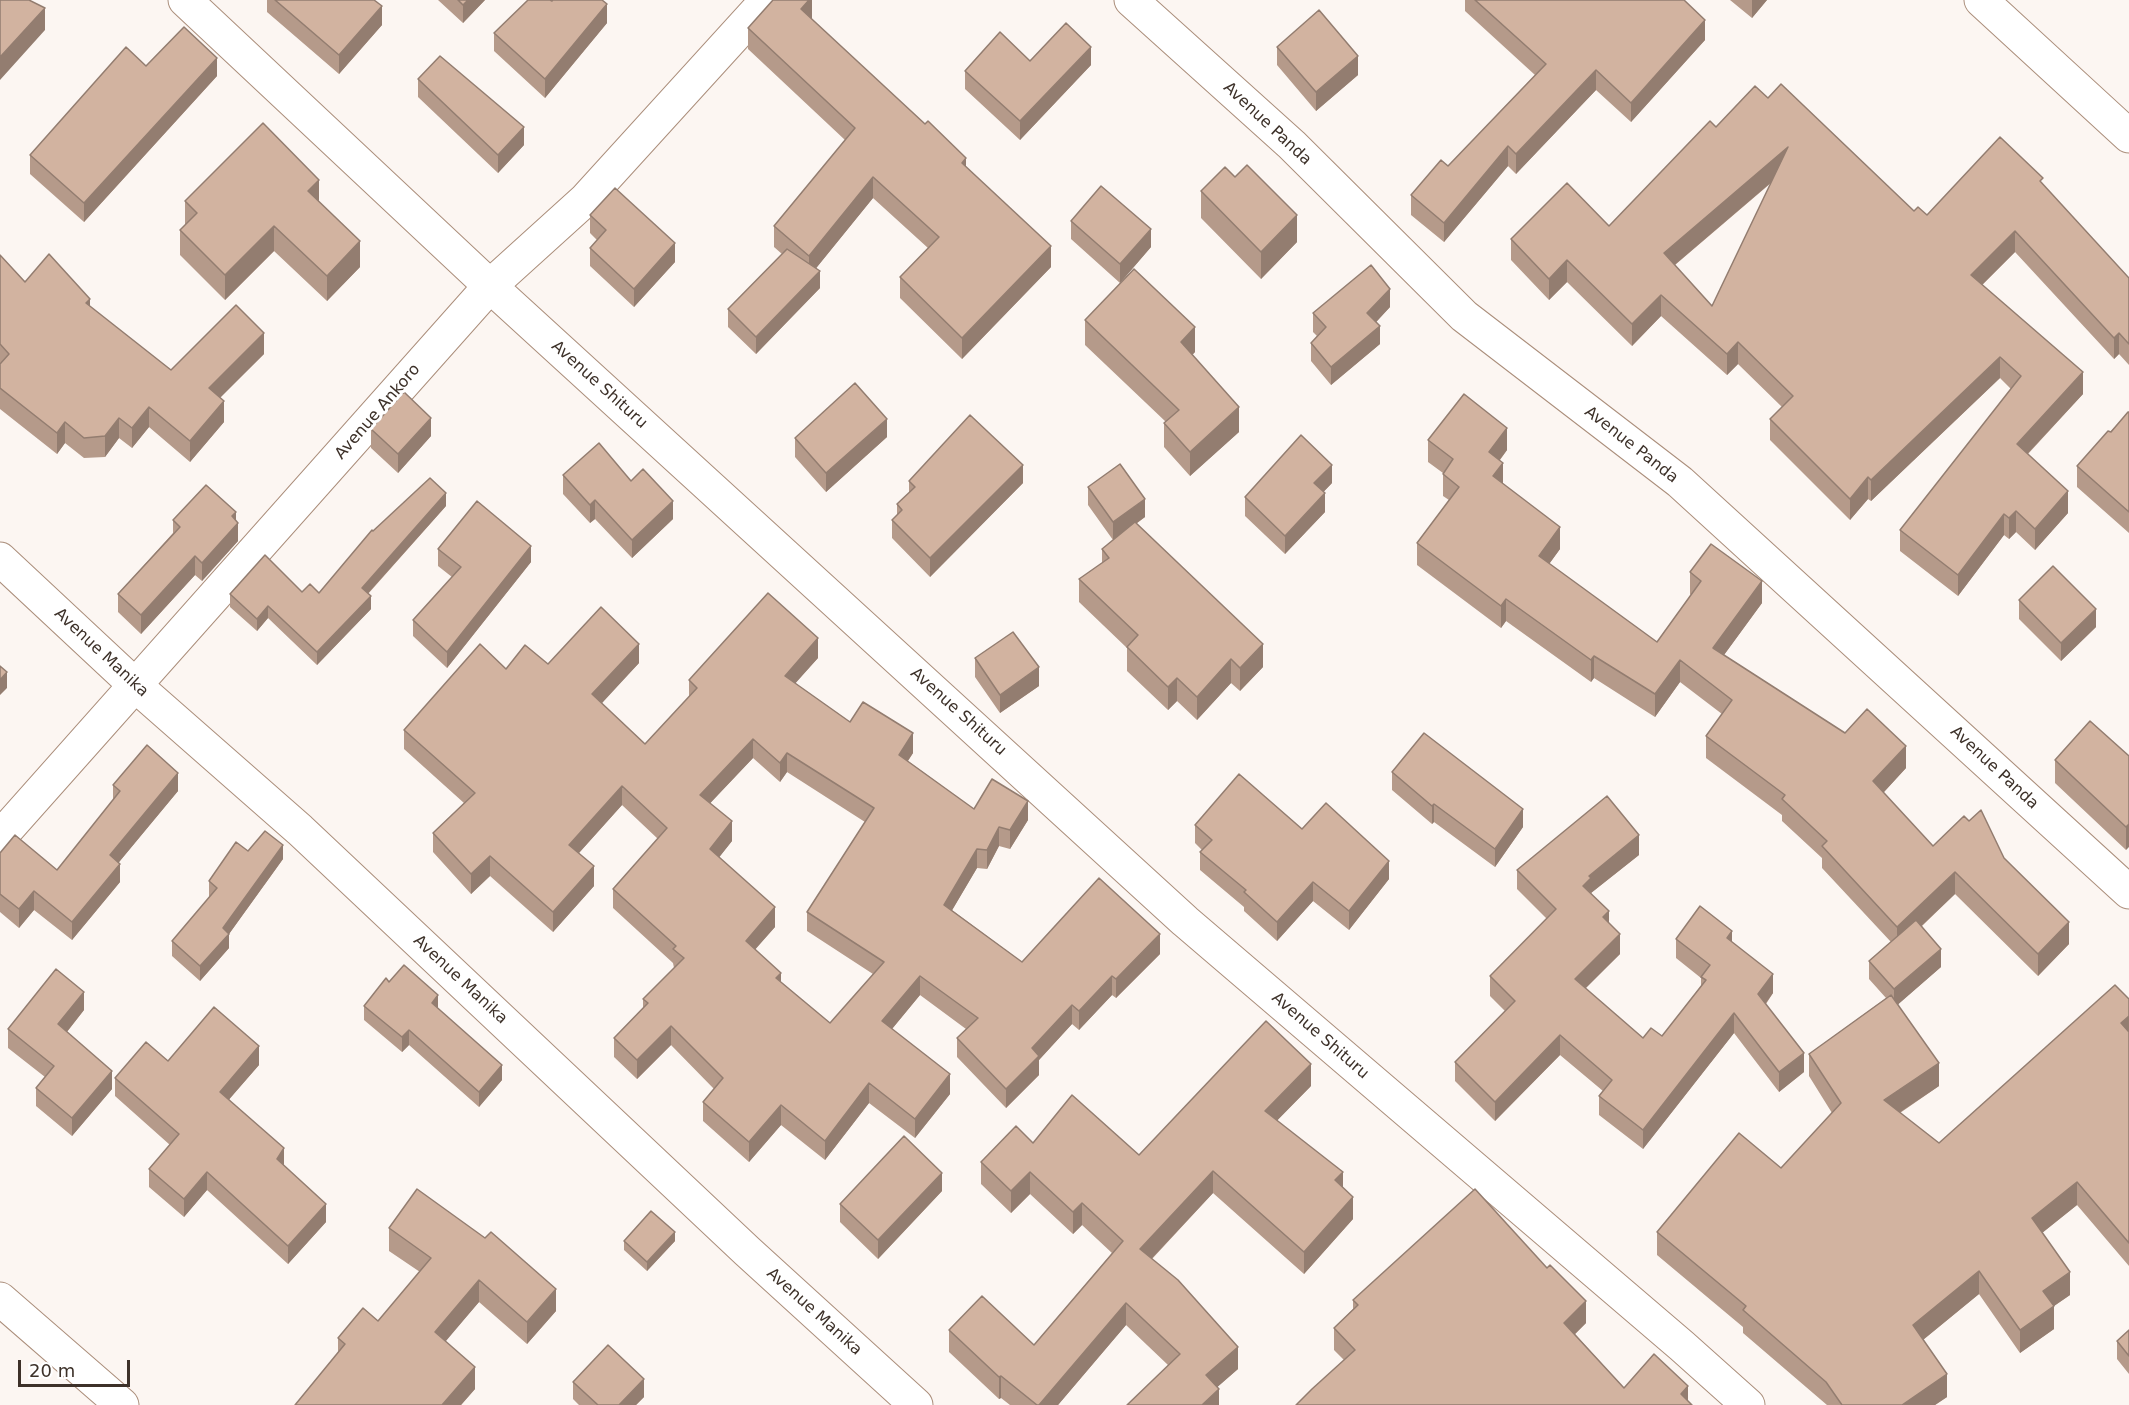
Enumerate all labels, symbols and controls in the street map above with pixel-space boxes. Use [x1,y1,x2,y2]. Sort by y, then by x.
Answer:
street label: Avenue Panda [1219,78,1315,170]
street label: Avenue Shituru [547,337,651,433]
street label: Avenue Ankoro [331,360,425,464]
street label: Avenue Panda [1580,403,1682,487]
street label: Avenue Manika [50,605,152,701]
street label: Avenue Shituru [906,664,1010,760]
street label: Avenue Panda [1946,722,2042,814]
street label: Avenue Manika [409,932,511,1028]
street label: Avenue Shituru [1268,989,1372,1083]
street label: Avenue Manika [762,1264,866,1360]
scale bar [21,1348,134,1386]
text: 20 m [29,1360,75,1381]

